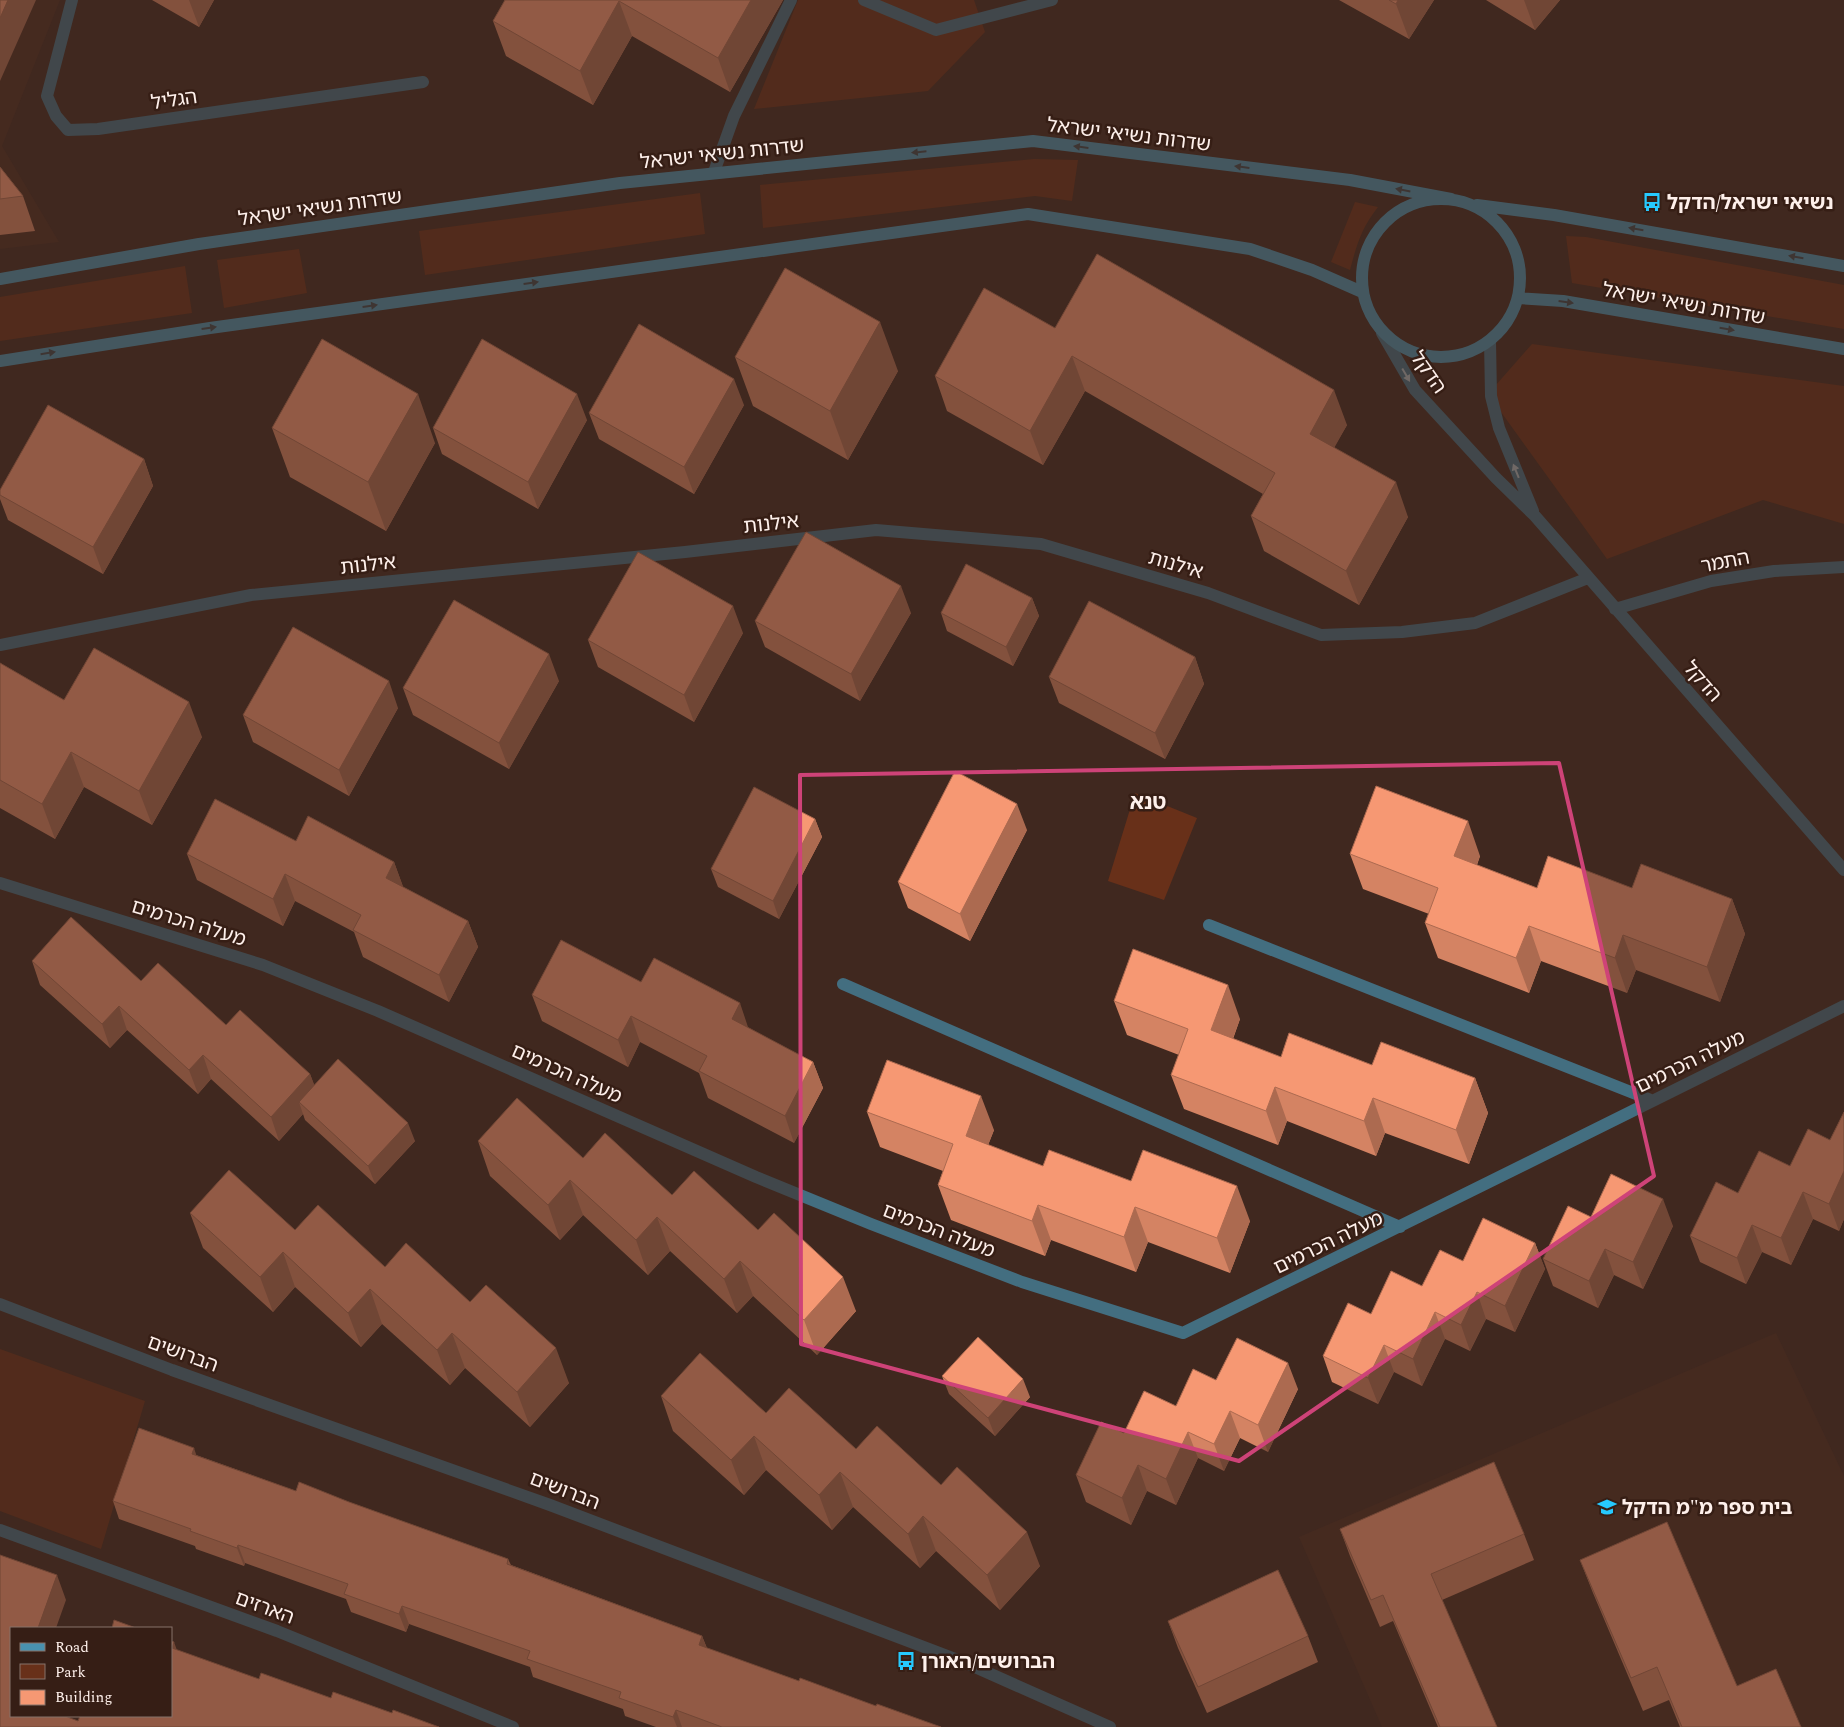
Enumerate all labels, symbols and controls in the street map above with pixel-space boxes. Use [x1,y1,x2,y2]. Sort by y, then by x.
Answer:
street label: הגליל [149,82,199,118]
street label: שדרות נשיאי ישראל [1045,110,1213,160]
street label: שדרות נשיאי ישראל [639,130,806,178]
one-way arrow [1073,143,1089,151]
one-way arrow [911,148,927,156]
one-way arrow [1234,163,1250,171]
street label: שדרות נשיאי ישראל [236,182,404,234]
one-way arrow [1395,185,1411,193]
place label: נשיאי ישראל/הדקל [1667,188,1834,218]
bus stop icon: נשיאי ישראל/הדקל [1641,191,1663,213]
one-way arrow [1628,225,1644,233]
one-way arrow [1788,253,1804,261]
street label: שדרות נשיאי ישראל [1600,275,1768,333]
one-way arrow [523,279,539,287]
one-way arrow [1559,298,1575,306]
one-way arrow [362,301,378,309]
one-way arrow [201,324,217,332]
one-way arrow [1719,325,1735,333]
street label: הדקל [1403,345,1454,400]
one-way arrow [41,349,57,357]
one-way arrow [1402,369,1411,382]
one-way arrow [1512,463,1520,478]
street label: אילנות [742,506,800,542]
street label: אילנות [1145,543,1207,587]
street label: התמר [1698,543,1752,581]
street label: אילנות [339,547,397,583]
street label: הדקל [1676,654,1729,709]
district label: טנא [1130,787,1166,819]
street label: מעלה הכרמים [128,891,250,955]
street label: מעלה הכרמים [1631,1022,1750,1101]
street label: מעלה הכרמים [506,1036,627,1112]
street label: מעלה הכרמים [878,1196,999,1266]
street label: מעלה הכרמים [1269,1203,1388,1282]
street label: הברושים [143,1327,222,1381]
street label: הברושים [525,1464,604,1518]
place label: בית ספר מ"מ הדקל [1622,1493,1792,1523]
school or university icon: בית ספר מ"מ הדקל [1596,1496,1618,1518]
street label: הארזים [231,1583,299,1633]
legend [10,1627,172,1717]
text: Road [55,1636,89,1659]
place label: הברושים/האורן [921,1647,1055,1677]
bus stop icon: הברושים/האורן [895,1650,917,1672]
text: Park [55,1661,86,1684]
text: Building [55,1686,112,1709]

